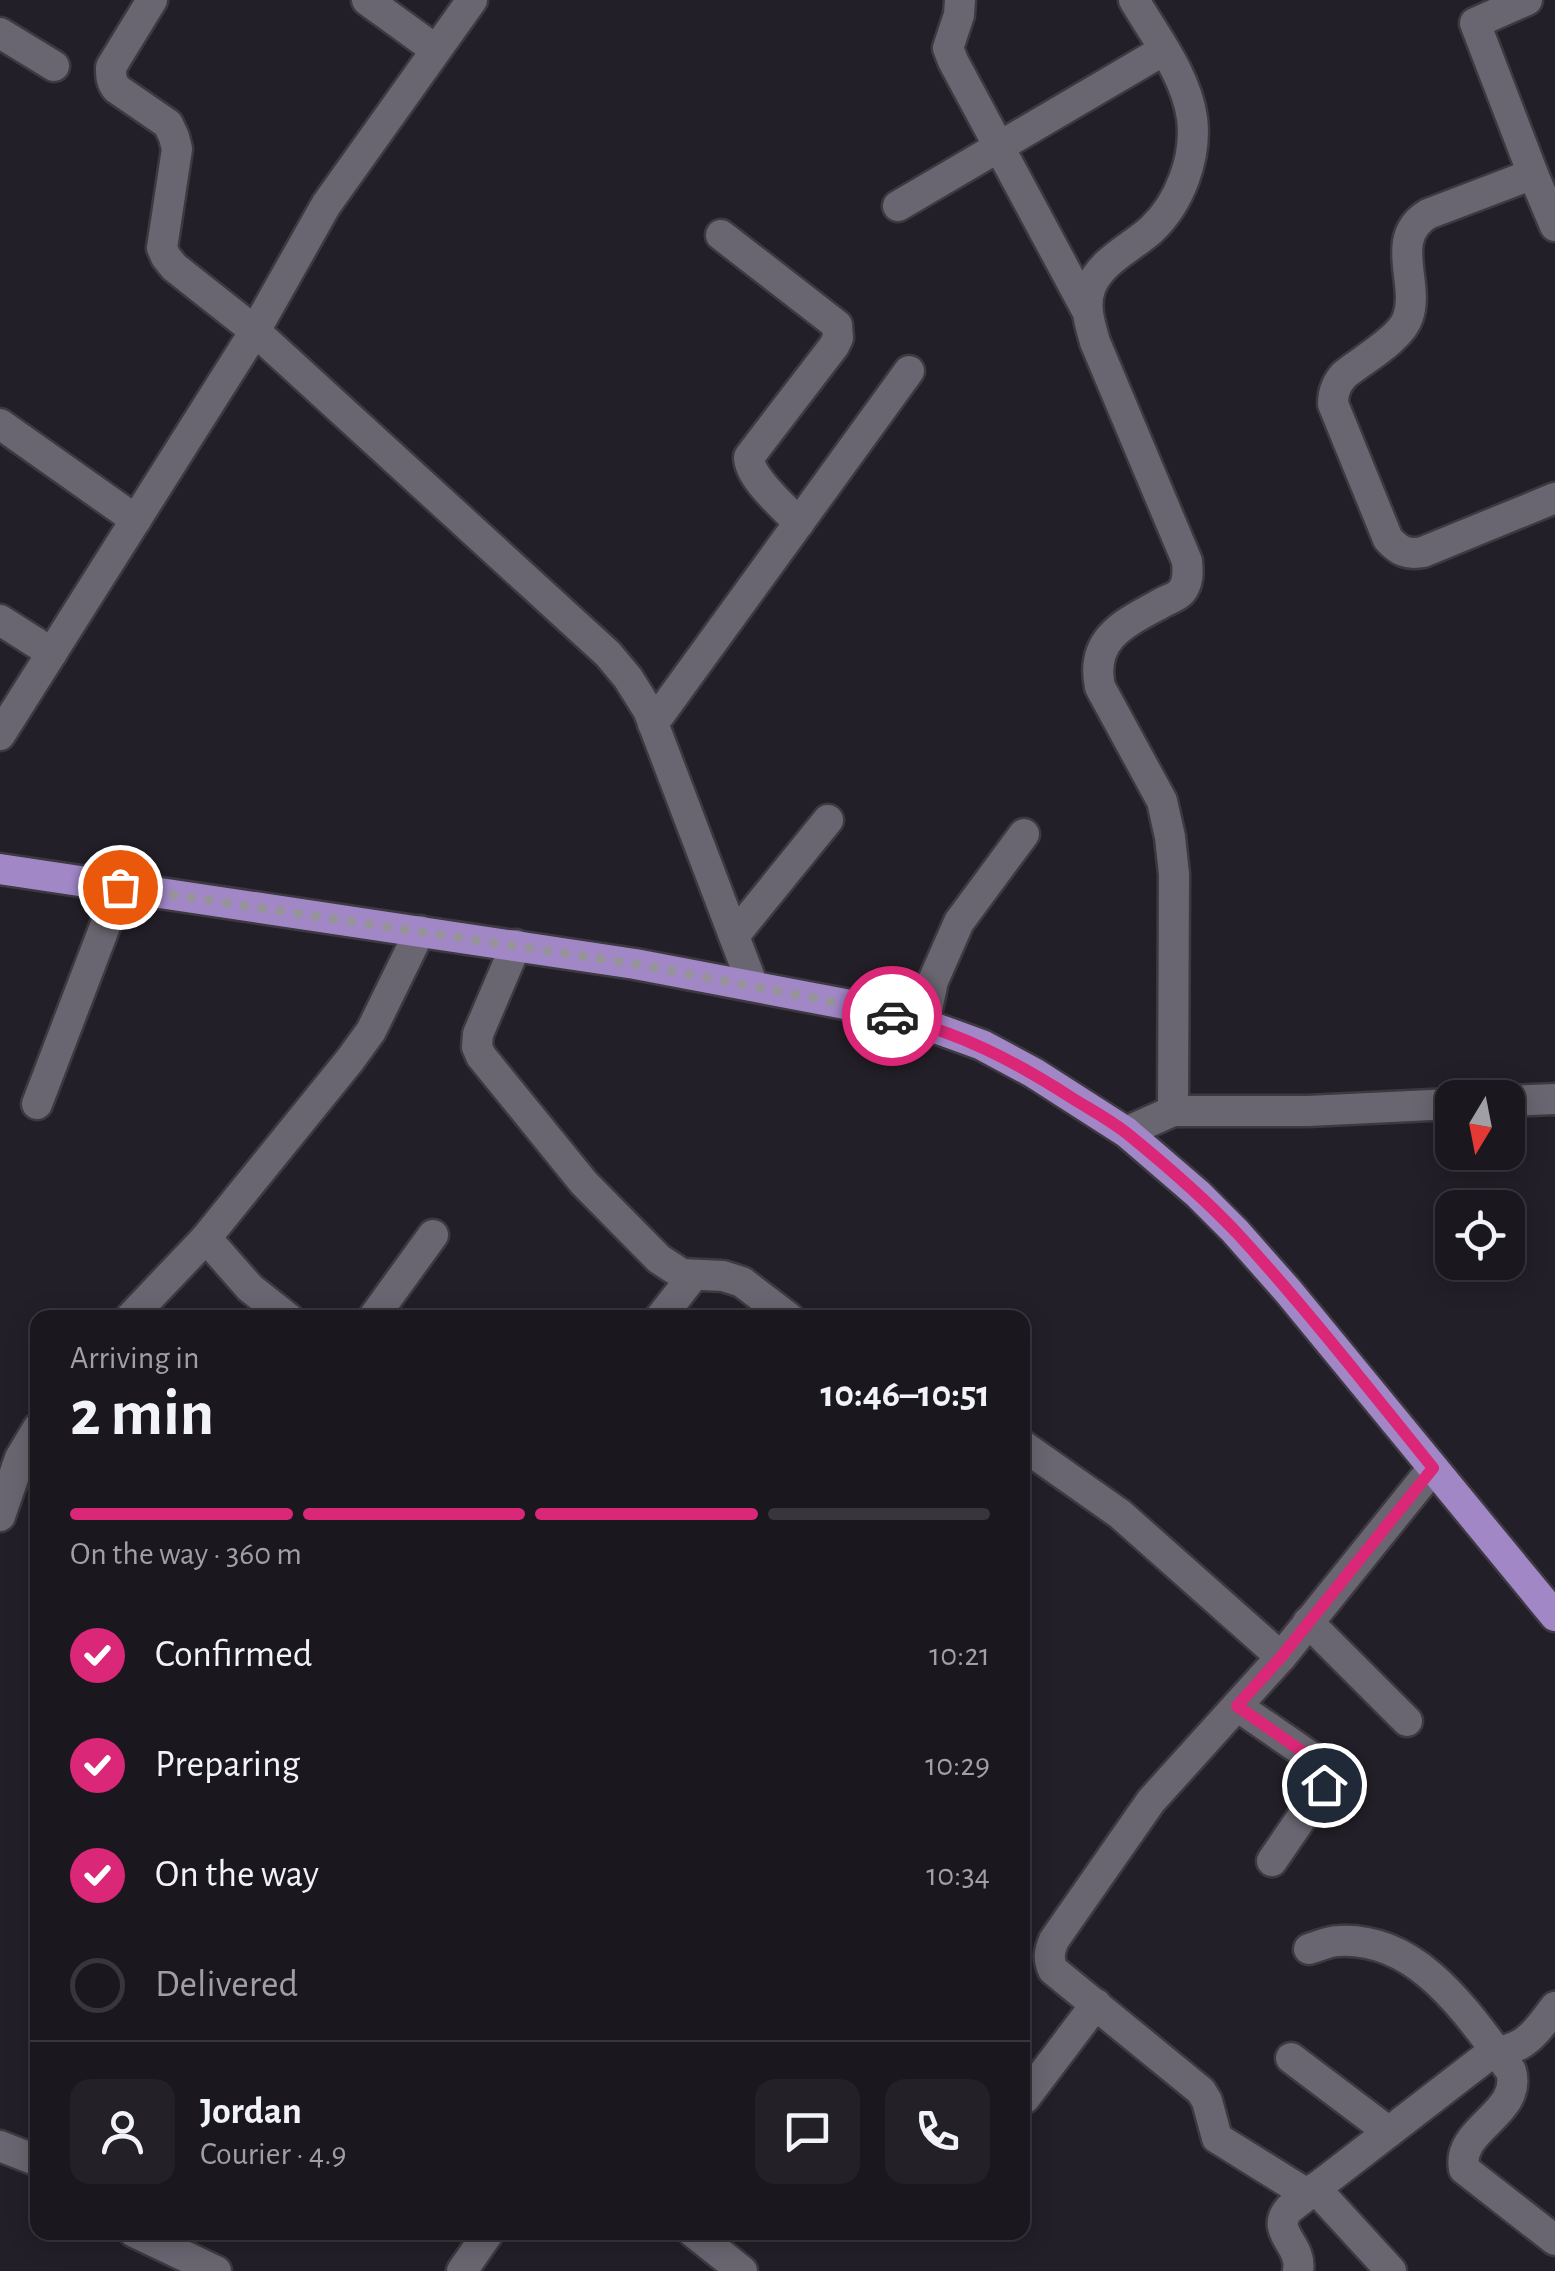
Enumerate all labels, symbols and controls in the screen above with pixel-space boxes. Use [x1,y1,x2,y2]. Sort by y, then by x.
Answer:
pin [78,845,163,930]
icon: bag [93,860,148,915]
courier [842,966,942,1066]
icon: car [865,989,920,1044]
north arrow [1435,1080,1525,1170]
map controls [1435,1080,1525,1280]
button: locate [1435,1190,1525,1280]
text: Arriving in [70,1342,199,1374]
text: 10:46–10:51 [821,1376,990,1414]
text: 2 min [70,1382,214,1447]
text: On the way · 360 m [70,1538,302,1570]
icon: check [70,1628,125,1683]
text: Confirmed [155,1636,312,1674]
text: 10:21 [929,1639,990,1671]
icon: check [70,1738,125,1793]
pin [1282,1743,1367,1828]
text: Preparing [155,1746,300,1784]
text: 10:29 [925,1749,990,1781]
icon: home [1297,1758,1352,1813]
icon: check [70,1848,125,1903]
text: On the way [155,1856,319,1894]
text: 10:34 [926,1859,990,1891]
text: Delivered [155,1966,298,2004]
button: person [70,2079,175,2184]
button: chat [755,2079,860,2184]
button: phone [885,2079,990,2184]
text: Jordan [200,2093,302,2131]
text: Courier · 4.9 [200,2138,347,2170]

